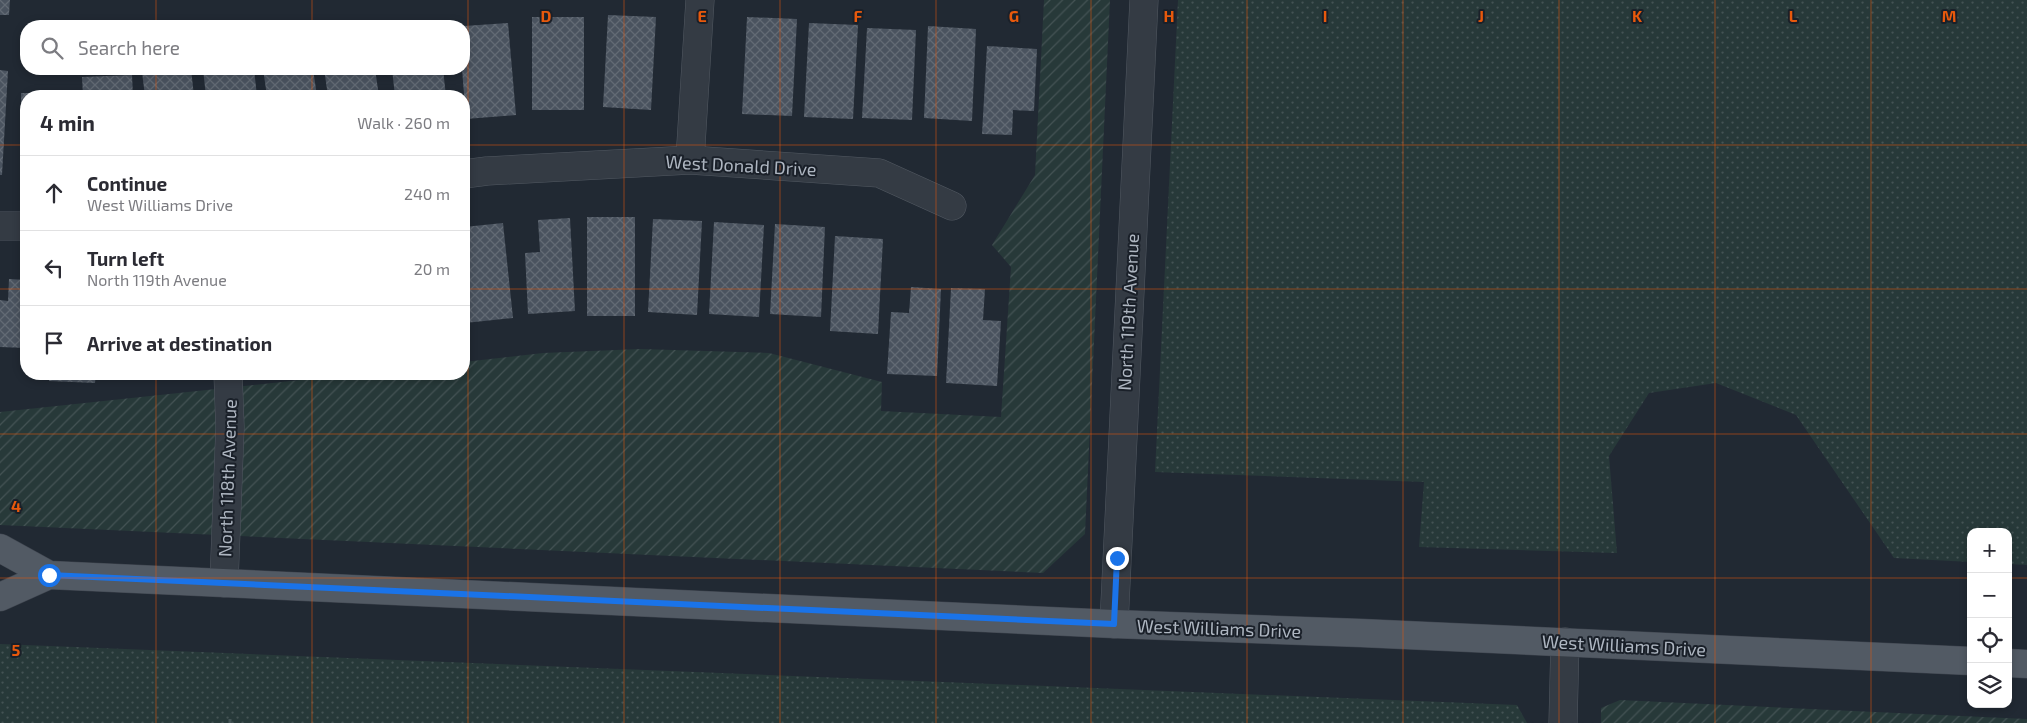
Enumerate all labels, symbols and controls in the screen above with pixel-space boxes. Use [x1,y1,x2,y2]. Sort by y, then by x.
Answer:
text: D [541,6,552,25]
text: E [697,6,707,25]
text: F [854,6,863,25]
text: G [1009,6,1019,25]
text: H [1163,6,1175,25]
text: I [1323,6,1327,25]
text: J [1478,6,1484,25]
text: K [1632,6,1643,25]
text: L [1789,6,1798,25]
text: M [1942,6,1956,25]
search box [20,20,470,75]
icon: search [38,34,66,62]
text: Search here [78,36,180,59]
text: 4 min [40,110,95,135]
text: Walk · 260 m [357,113,450,132]
street label: West Donald Drive [665,150,817,180]
text: Continue [87,172,167,195]
icon: ahead [40,179,68,207]
text: 240 m [404,184,450,203]
text: West Williams Drive [87,195,233,214]
street label: North 119th Avenue [1113,233,1143,391]
text: Turn left [87,247,164,270]
icon: left [40,254,68,282]
text: 20 m [414,259,450,278]
text: North 119th Avenue [87,270,227,289]
icon: arrive [40,329,68,357]
text: Arrive at destination [87,332,272,355]
street label: North 118th Avenue [213,399,241,557]
text: 4 [11,496,21,515]
map controls [1967,528,2012,708]
button: + [1967,528,2012,573]
route end [1106,547,1129,570]
route start [38,564,61,587]
button: − [1967,573,2012,618]
street label: West Williams Drive [1136,614,1302,642]
button: locate [1967,618,2012,663]
street label: West Williams Drive [1541,630,1707,660]
text: 5 [12,640,21,659]
button: layers [1967,663,2012,708]

